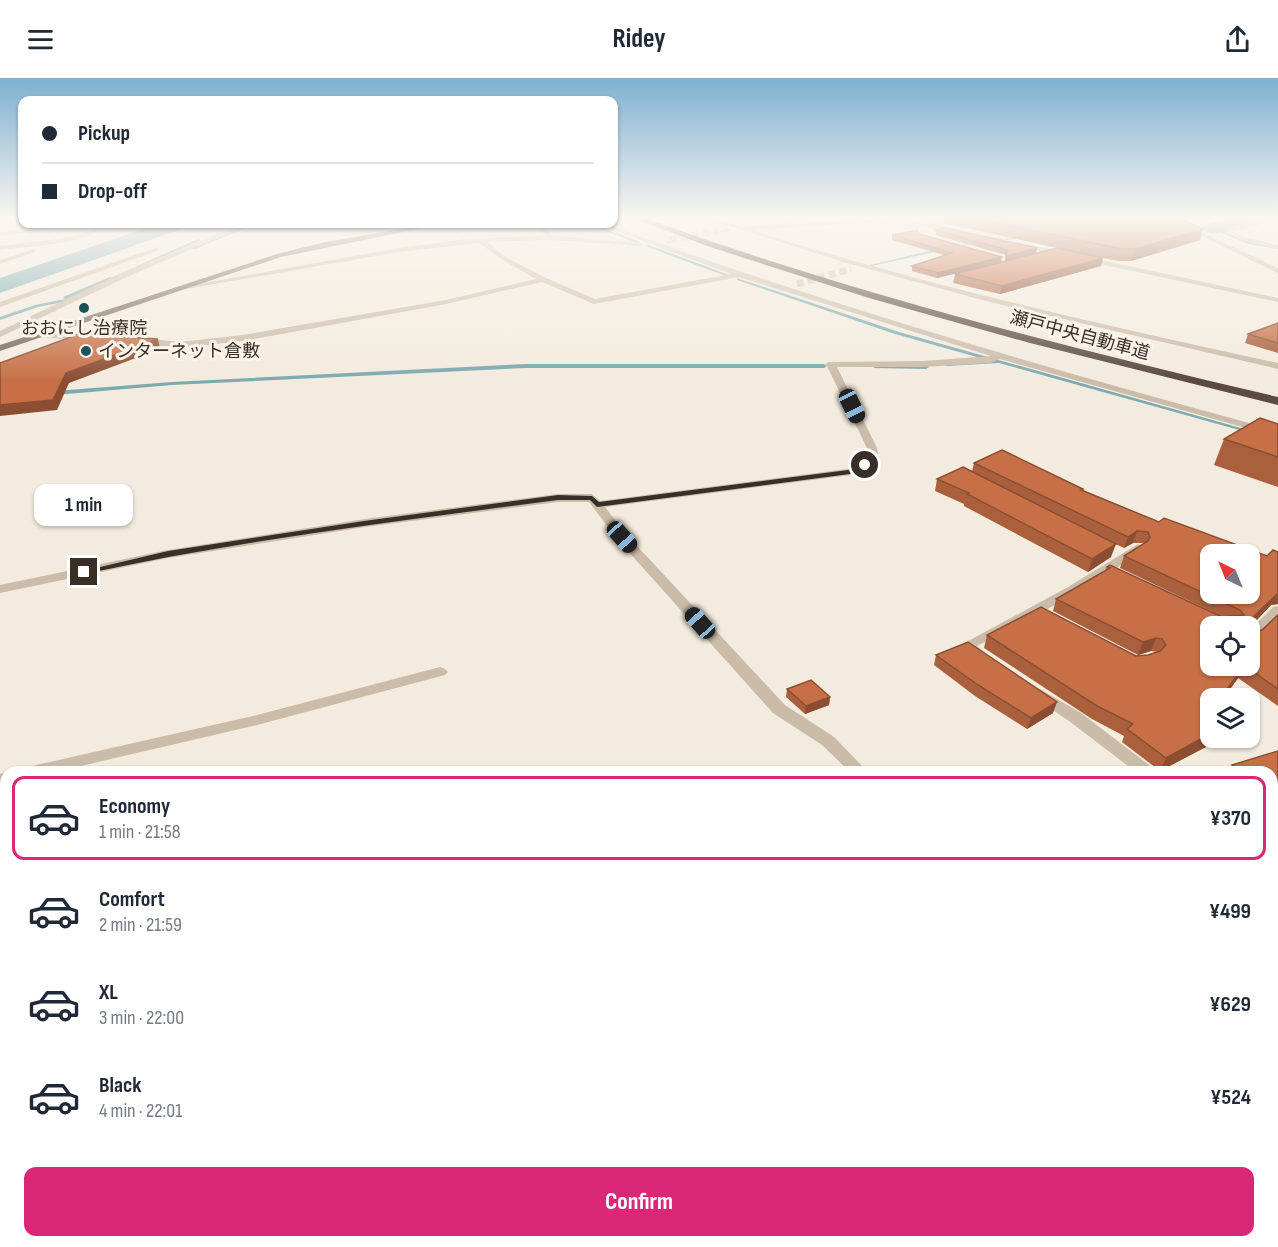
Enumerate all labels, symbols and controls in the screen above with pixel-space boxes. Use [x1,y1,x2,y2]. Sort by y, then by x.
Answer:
icon: menu [24,23,57,56]
text: Ridey [612,23,666,55]
icon: share [1221,23,1254,56]
text: Pickup [78,120,130,147]
text: Drop-off [78,178,147,205]
marker: おおにし治療院 [77,301,91,315]
street label: 瀬戸中央自動車道 [1008,307,1152,364]
place label: おおにし治療院 [21,318,147,339]
place label: インターネット倉敷 [98,341,260,362]
marker: インターネット倉敷 [79,344,93,358]
car [836,386,868,426]
route start [851,451,878,478]
callout: 1 min [34,485,134,527]
text: 1 min [65,493,102,517]
car [603,518,641,556]
north arrow [1200,544,1260,604]
map controls [1200,544,1260,748]
route end [70,558,97,585]
car [681,604,719,642]
button: locate [1200,616,1260,676]
button: layers [1200,688,1260,748]
icon: car [27,791,81,845]
text: Economy [99,793,170,820]
text: ¥370 [1210,805,1251,832]
text: 1 min · 21:58 [99,820,181,844]
icon: car [27,884,81,938]
text: Comfort [99,886,165,913]
text: ¥499 [1209,898,1251,925]
text: 2 min · 21:59 [99,913,182,937]
icon: car [27,977,81,1031]
text: XL [99,979,118,1006]
text: ¥629 [1209,991,1251,1018]
text: 3 min · 22:00 [99,1006,184,1030]
icon: car [27,1070,81,1124]
text: Black [99,1072,141,1099]
text: ¥524 [1210,1084,1251,1111]
text: 4 min · 22:01 [99,1099,182,1123]
button: Confirm [24,1167,1254,1236]

